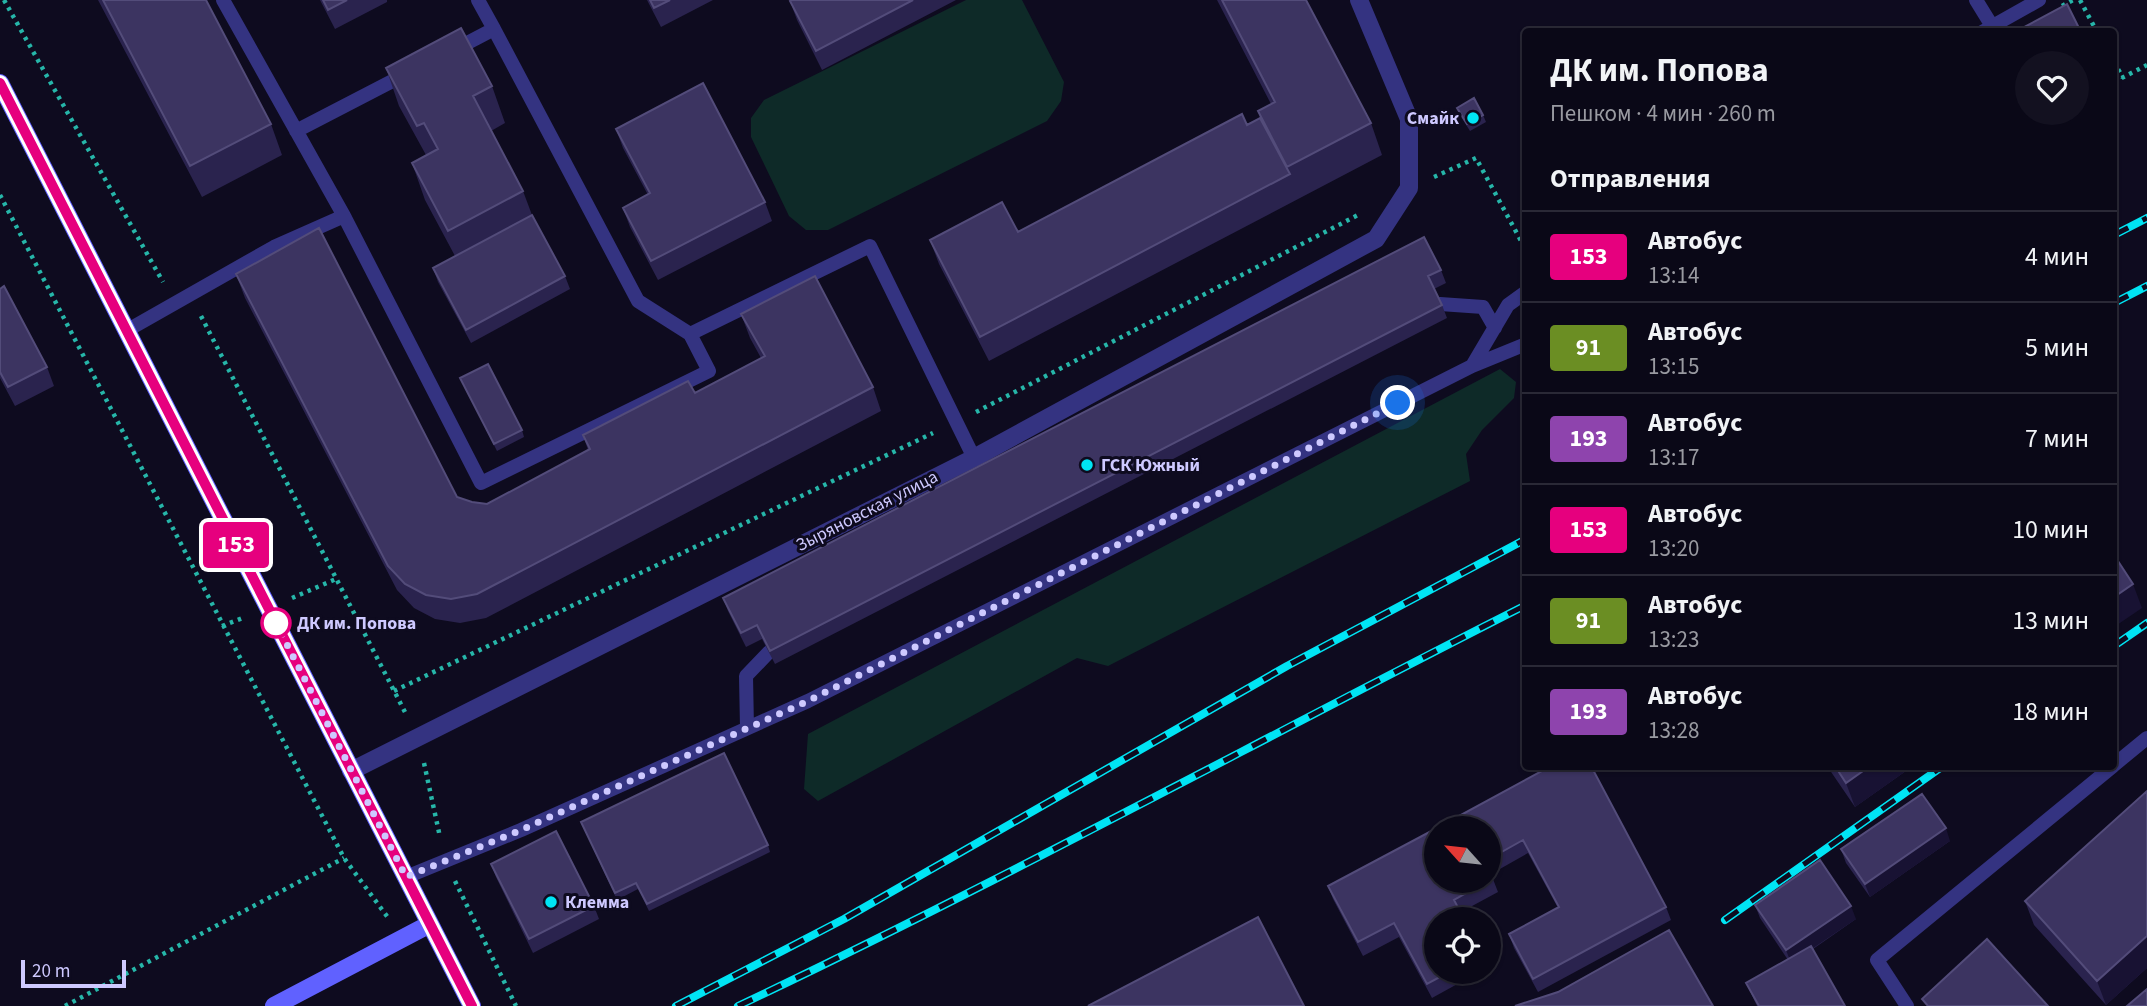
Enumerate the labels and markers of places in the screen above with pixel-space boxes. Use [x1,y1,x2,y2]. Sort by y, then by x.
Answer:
place label: Смайк [1407,106,1459,131]
marker: Смайк [1465,110,1481,126]
place label: ГСК Южный [1101,453,1200,478]
marker: ГСК Южный [1079,457,1095,473]
marker: ДК им. Попова [261,608,291,638]
place label: ДК им. Попова [297,611,416,636]
place label: Клемма [565,890,629,915]
marker: Клемма [543,894,559,910]

